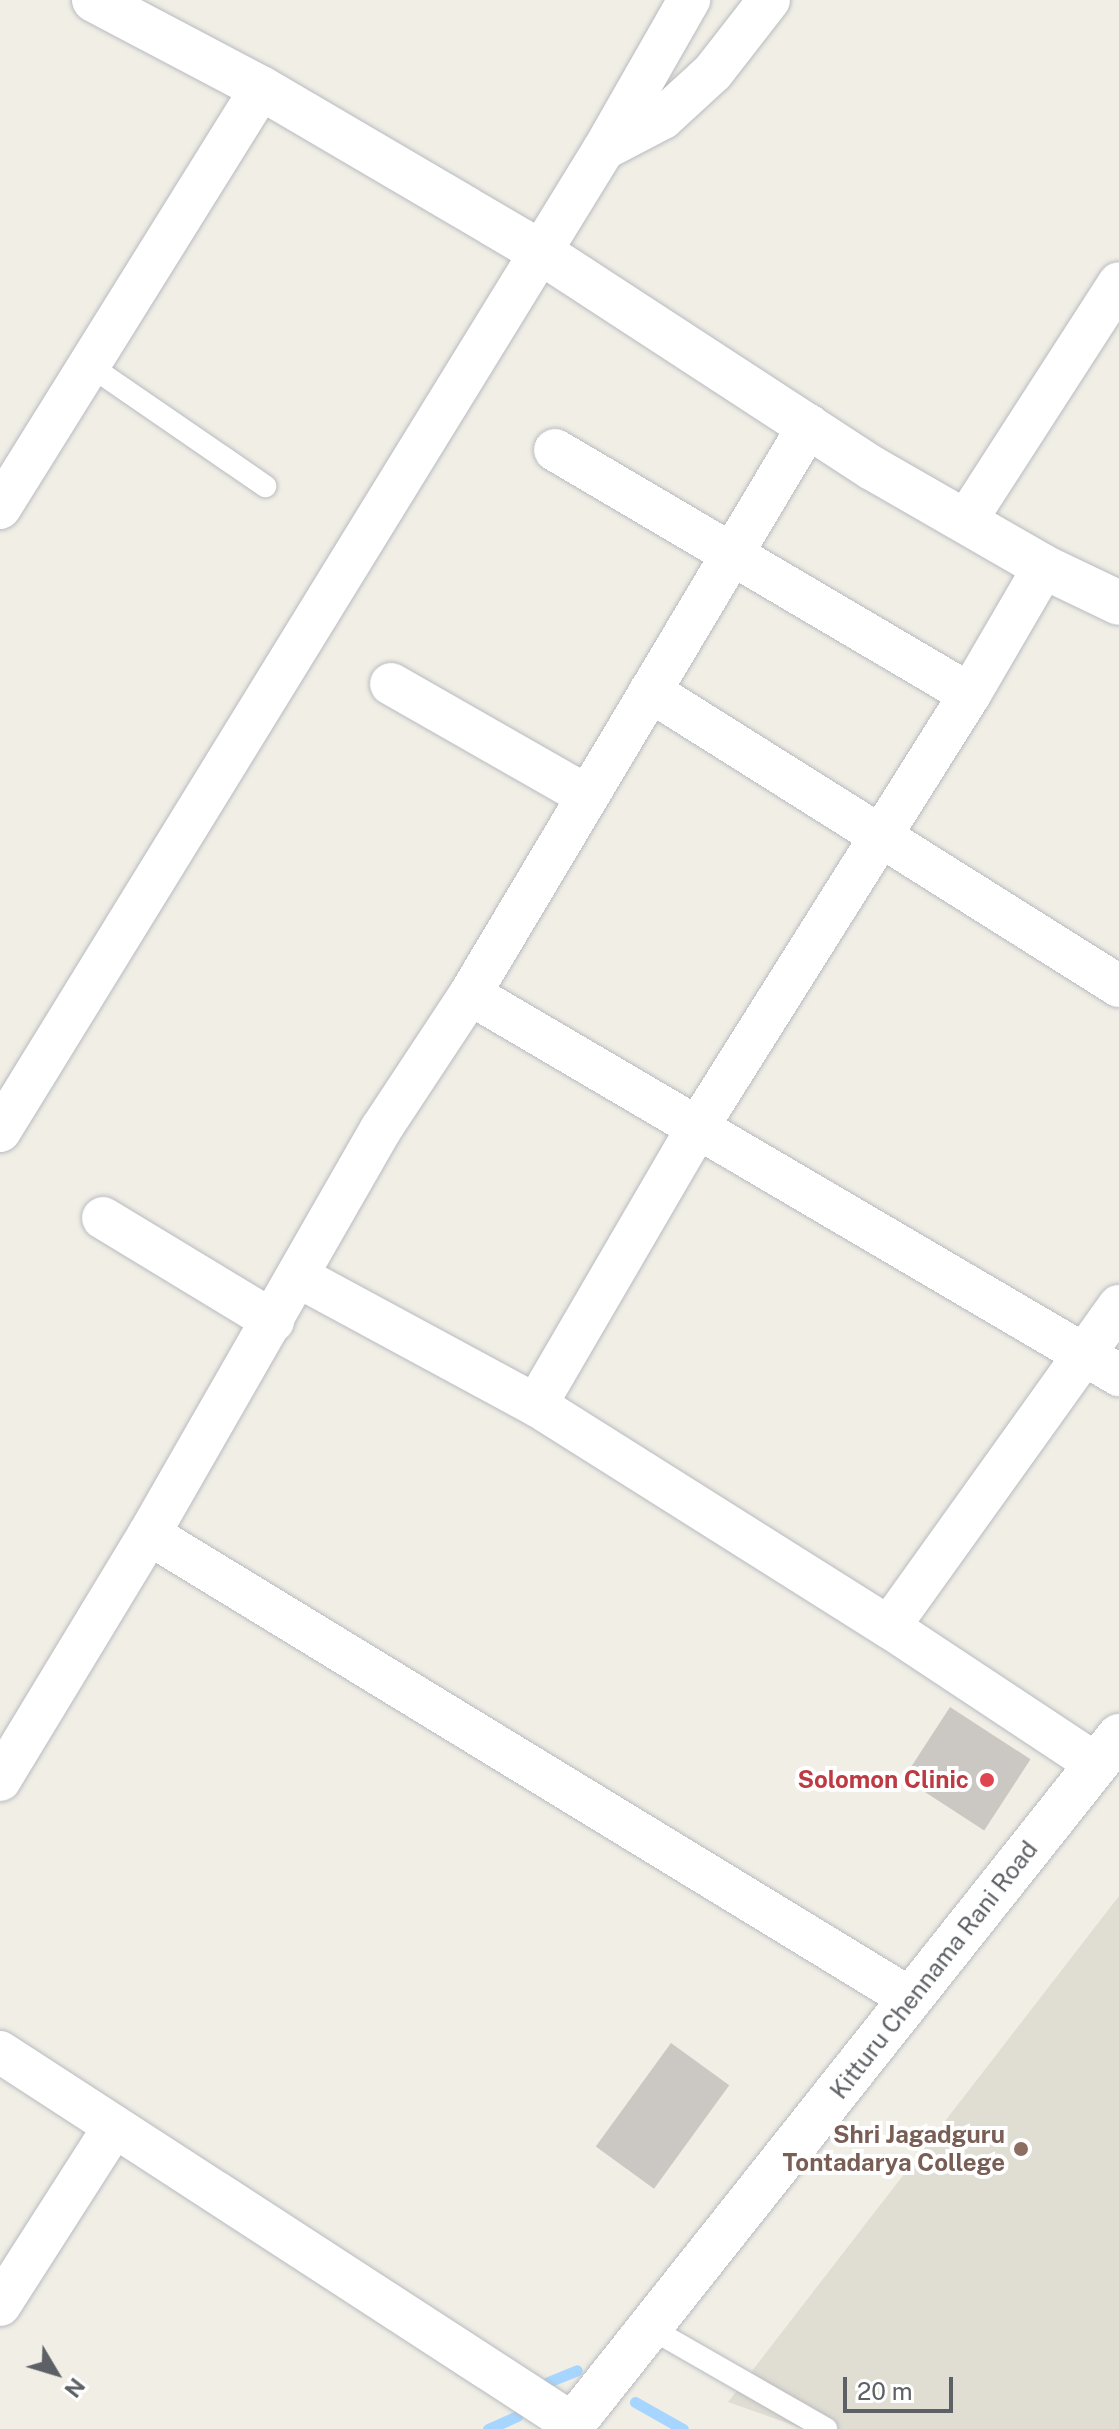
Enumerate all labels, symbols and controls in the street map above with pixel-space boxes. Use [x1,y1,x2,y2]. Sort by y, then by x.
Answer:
place label: Solomon Clinic [798,1766,969,1794]
marker: Solomon Clinic [976,1769,998,1791]
street label: Kitturu Chennama Rani Road [824,1835,1044,2105]
place label: Shri Jagadguru Tontadarya College [782,2121,1005,2177]
marker: Shri Jagadguru Tontadarya College [1012,2140,1030,2158]
north arrow [16,2333,96,2413]
scale bar [847,2361,957,2411]
text: N [59,2373,90,2403]
text: 20 m [857,2377,913,2405]

